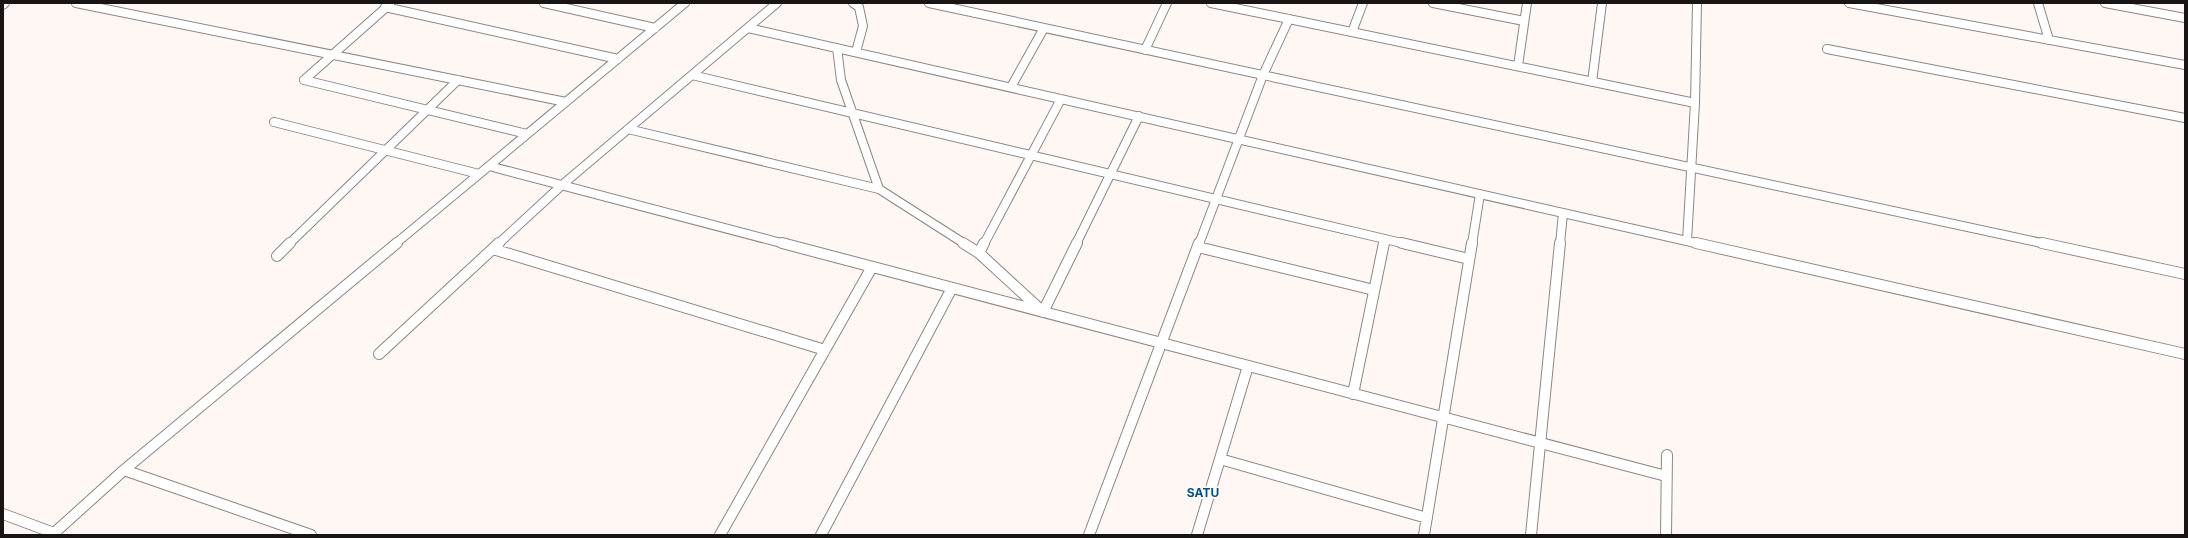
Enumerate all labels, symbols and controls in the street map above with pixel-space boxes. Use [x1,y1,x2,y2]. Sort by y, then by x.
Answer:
district label: SATU [1187,485,1219,500]

